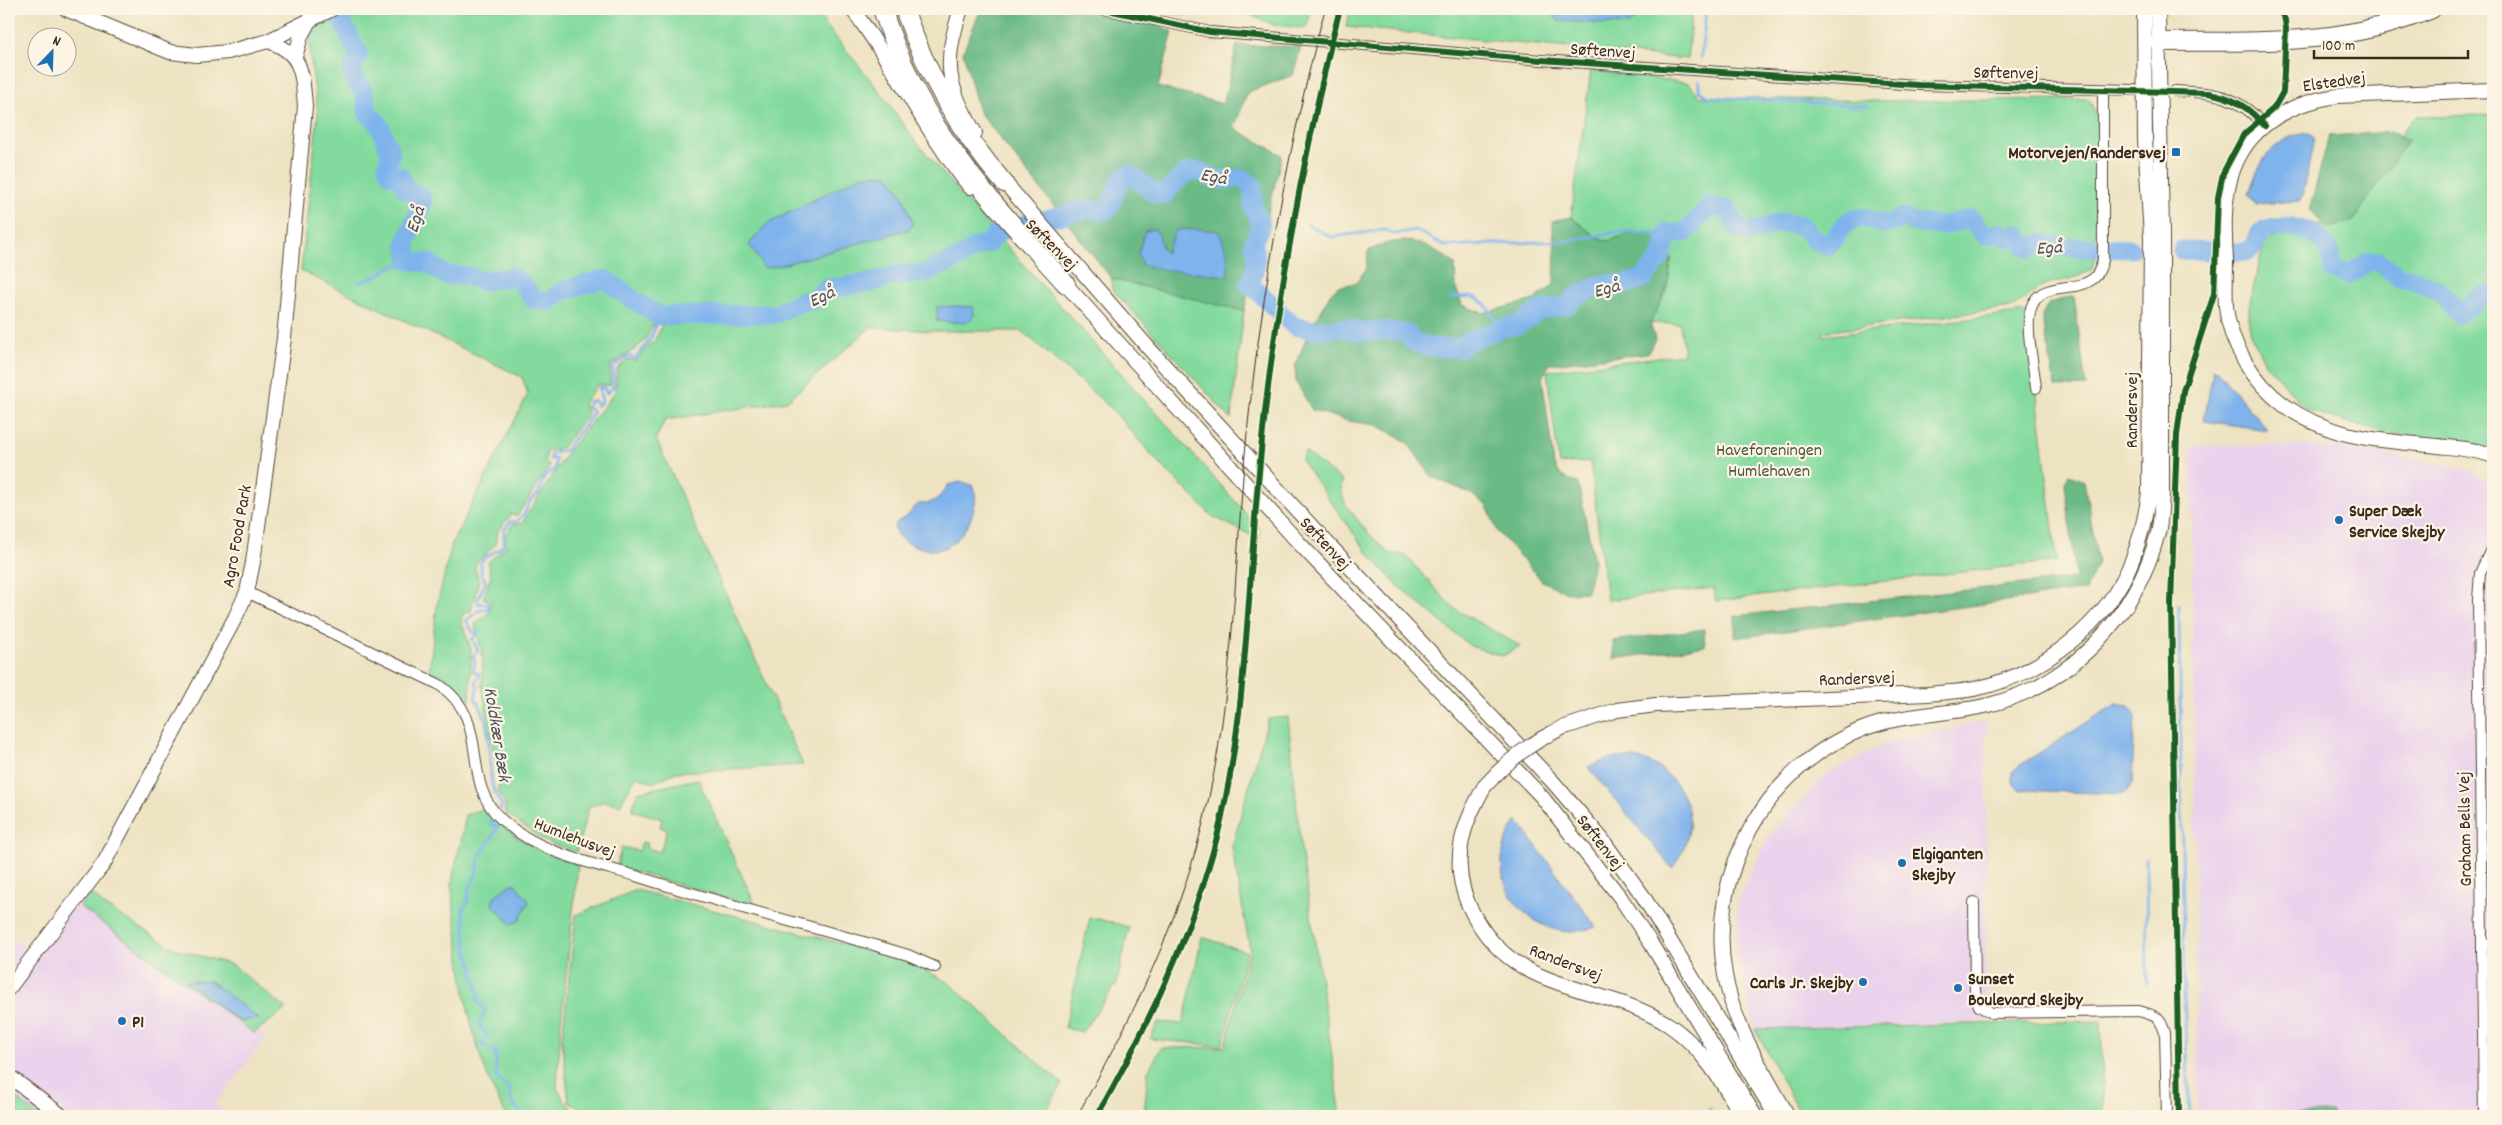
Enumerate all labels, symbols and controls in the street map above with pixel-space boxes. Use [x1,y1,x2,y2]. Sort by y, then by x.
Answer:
north arrow [28,28,78,78]
scale bar [2314,28,2468,60]
text: N [49,31,63,52]
text: 100 m [2322,36,2355,58]
street label: Søftenvej [1569,38,1636,67]
street label: Søftenvej [1973,61,2039,88]
street label: Elstedvej [2301,67,2367,100]
place label: Motorvejen/Randersvej [2008,142,2166,167]
marker: Motorvejen/Randersvej [2170,146,2182,158]
water label: Egå [1198,163,1230,194]
water label: Egå [400,202,435,237]
street label: Søftenvej [1018,214,1082,278]
water label: Egå [2035,235,2065,264]
water label: Egå [1591,273,1625,307]
water label: Egå [805,280,842,316]
street label: Randersvej [2121,372,2146,448]
park label: Haveforeningen Humlehaven [1716,439,1822,485]
street label: Agro Food Park [217,483,260,590]
place label: Super Dæk Service Skejby [2349,500,2445,546]
street label: Søftenvej [1293,512,1356,577]
marker: Super Dæk Service Skejby [2333,514,2345,526]
street label: Randersvej [1819,667,1896,694]
water label: Koldkær Bæk [475,685,517,786]
street label: Graham Bells Vej [2453,771,2480,887]
street label: Søftenvej [1569,810,1629,877]
street label: Humlehusvej [530,812,618,866]
place label: Elgiganten Skejby [1912,843,1983,889]
marker: Elgiganten Skejby [1896,857,1908,869]
street label: Randersvej [1525,939,1605,990]
place label: Sunset Boulevard Skejby [1968,968,2083,1014]
place label: Carls Jr. Skejby [1750,972,1854,997]
marker: Carls Jr. Skejby [1857,976,1869,988]
marker: Sunset Boulevard Skejby [1952,982,1964,994]
place label: P1 [132,1011,144,1036]
marker: P1 [116,1015,128,1027]

